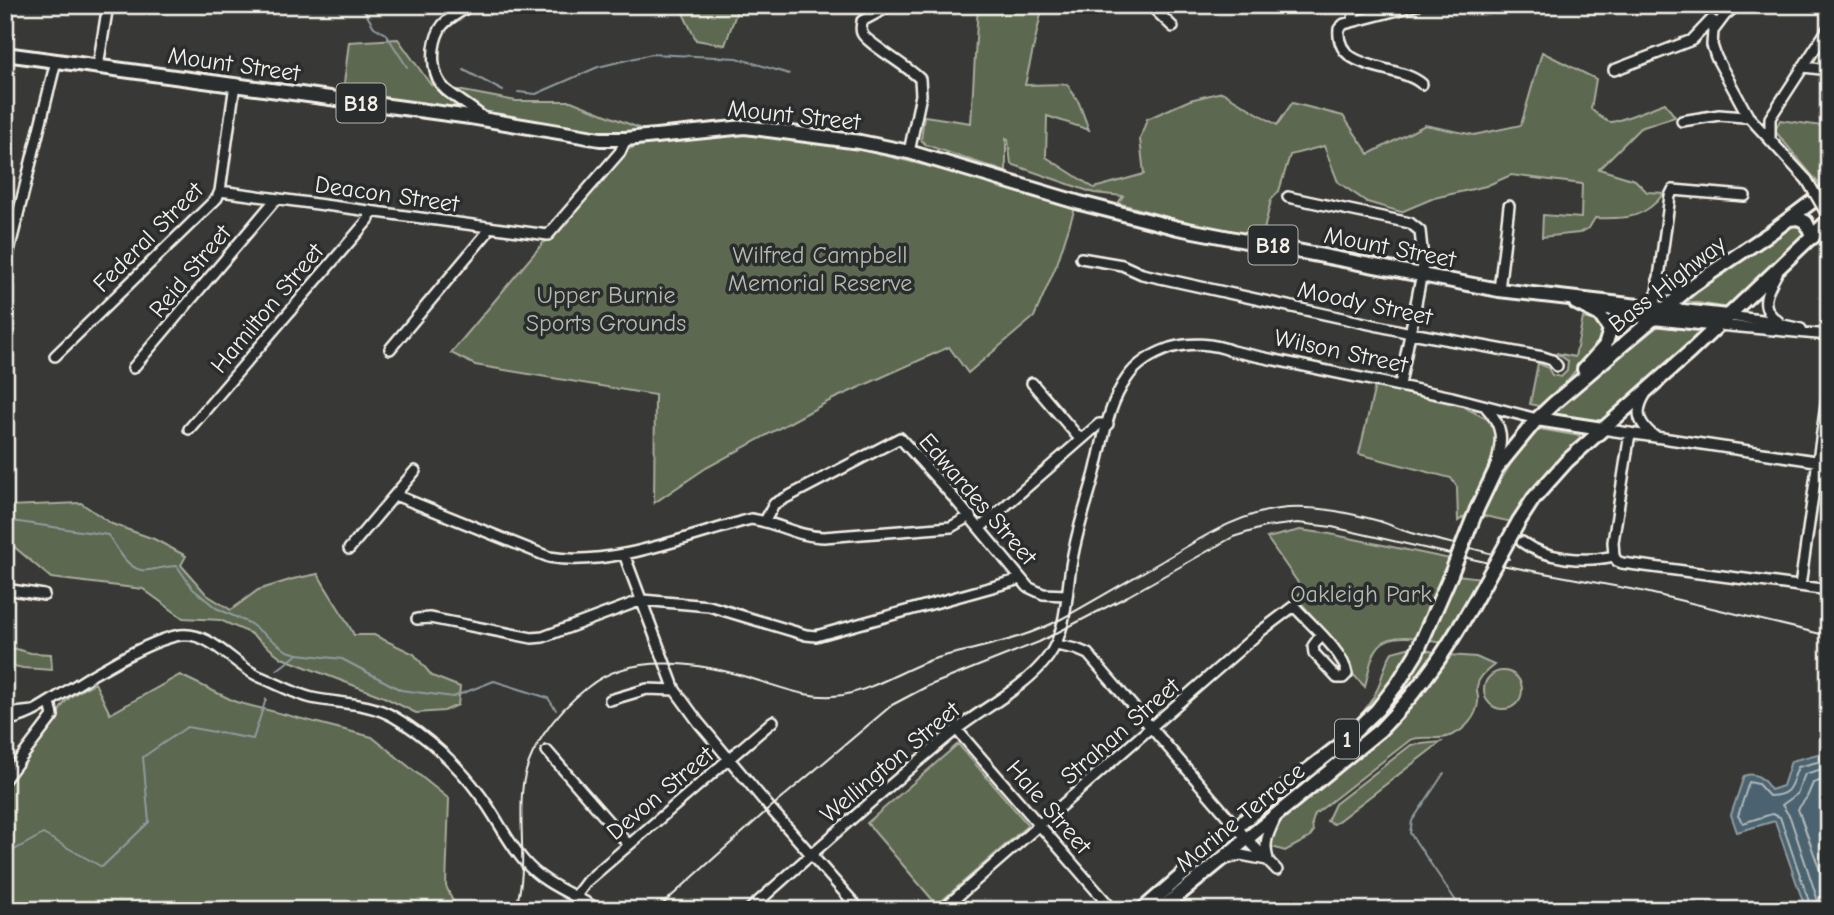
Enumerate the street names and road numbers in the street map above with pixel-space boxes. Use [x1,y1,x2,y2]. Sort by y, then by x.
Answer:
street label: Mount Street [166,41,303,87]
road number: B18 [336,83,386,122]
street label: Mount Street [726,94,863,136]
street label: Deacon Street [313,170,462,218]
street label: Federal Street [87,175,210,298]
street label: Reid Street [143,218,238,323]
street label: Mount Street [1322,221,1459,274]
road number: B18 [1248,226,1298,264]
street label: Bass Highway [1603,230,1731,338]
street label: Hamilton Street [205,237,330,378]
street label: Moody Street [1295,275,1436,331]
street label: Wilson Street [1272,323,1411,379]
street label: Edwardes Street [913,427,1043,571]
street label: Strahan Street [1055,671,1186,790]
street label: Wellington Street [815,695,966,828]
road number: 1 [1335,720,1359,758]
street label: Devon Street [601,740,720,846]
street label: Hale Street [1001,754,1098,860]
street label: Marine Terrace [1170,756,1310,878]

